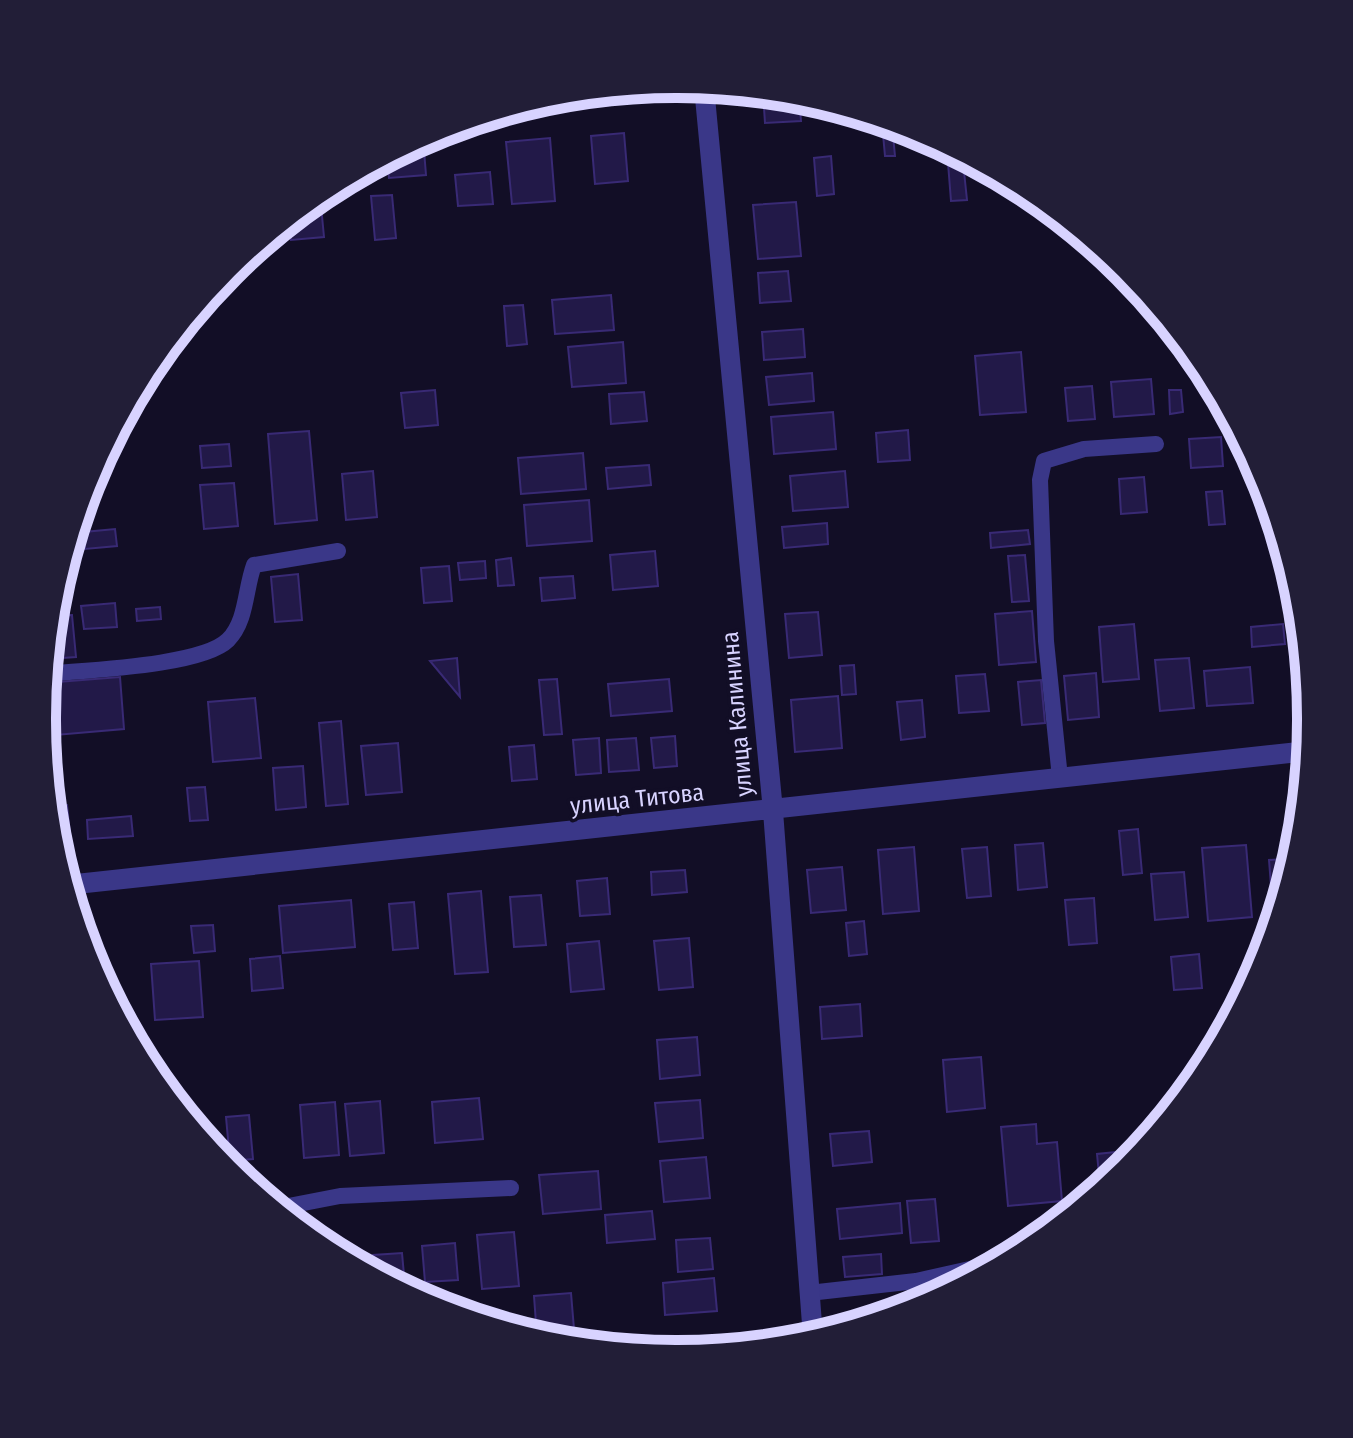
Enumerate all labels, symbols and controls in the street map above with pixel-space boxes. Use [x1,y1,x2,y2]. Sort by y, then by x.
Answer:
street label: улица Калинина [716,630,758,798]
street label: улица Титова [569,778,705,820]

